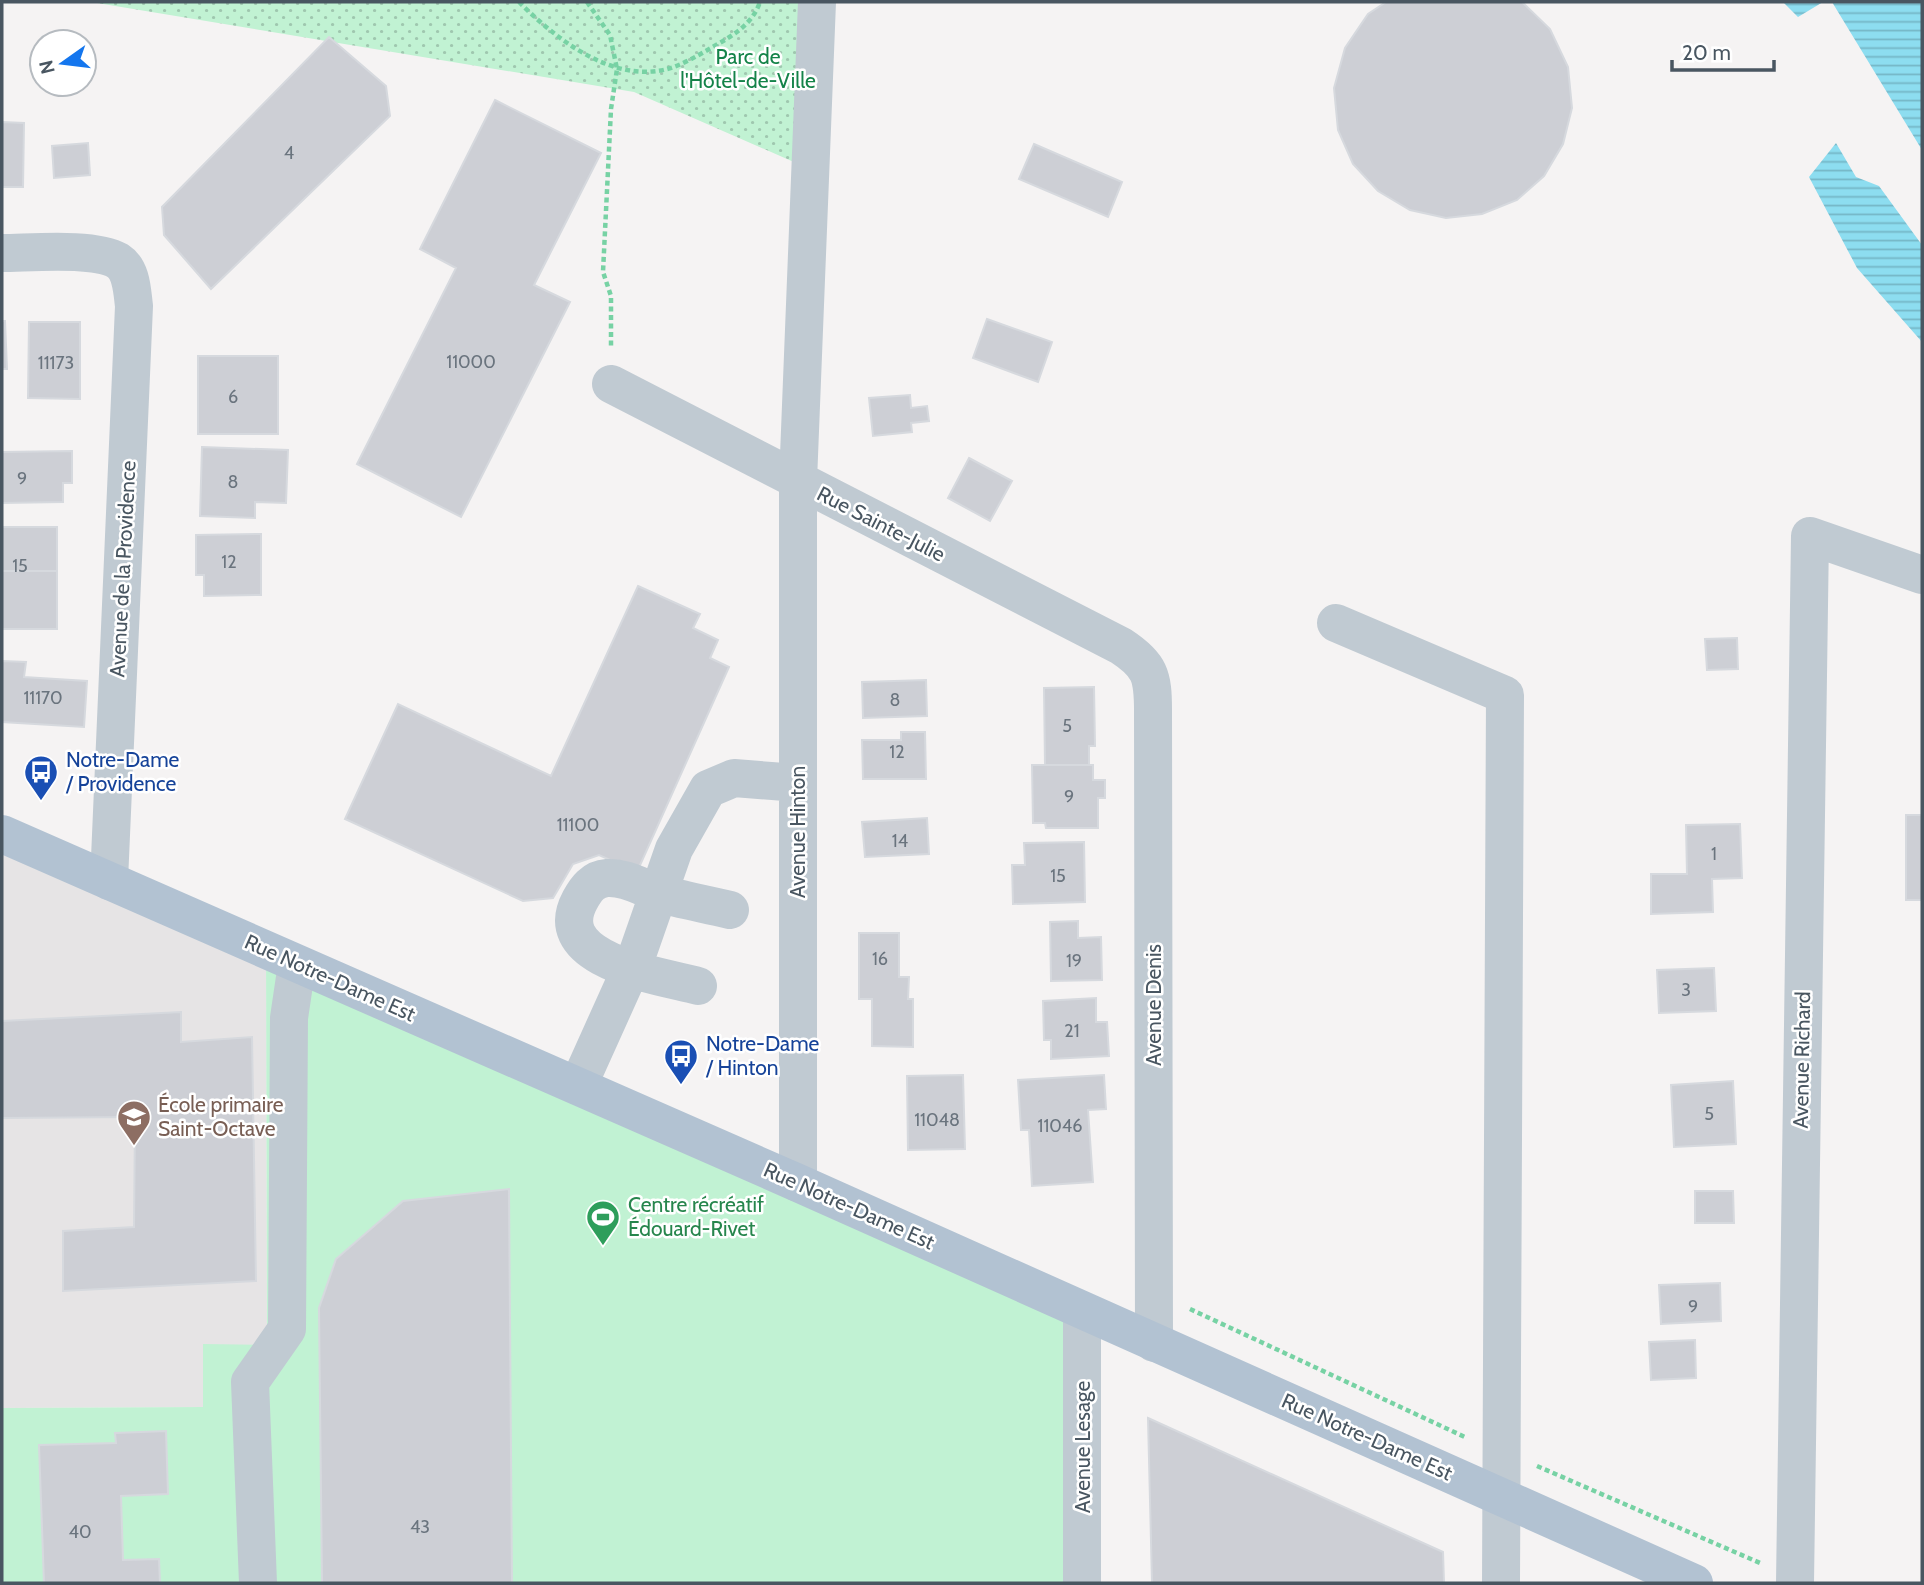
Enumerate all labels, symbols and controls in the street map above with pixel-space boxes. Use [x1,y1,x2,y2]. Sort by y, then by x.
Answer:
north arrow [28,28,98,98]
scale bar [1672,28,1773,72]
text: 20 m [1682,40,1731,65]
park label: Parc de l'Hôtel-de-Ville [680,44,816,93]
text: N [34,58,60,76]
house number: 4 [284,142,294,164]
house number: 11000 [446,351,496,373]
house number: 11173 [38,352,74,374]
house number: 6 [228,386,238,408]
street label: Avenue de la Providence [104,460,141,678]
house number: 9 [17,468,27,490]
house number: 8 [228,471,238,493]
street label: Rue Sainte-Julie [813,481,950,567]
house number: 12 [221,551,237,573]
house number: 15 [12,555,28,577]
house number: 11170 [23,687,63,709]
house number: 8 [890,689,900,711]
house number: 5 [1062,715,1072,737]
house number: 12 [889,741,905,763]
place label: Notre-Dame / Providence [65,747,180,796]
bus stop icon: Notre-Dame / Providence [22,753,60,802]
street label: Avenue Hinton [785,766,810,898]
house number: 9 [1064,786,1074,808]
house number: 11100 [557,814,599,836]
house number: 14 [892,830,908,852]
house number: 1 [1711,843,1717,865]
house number: 15 [1050,865,1066,887]
street label: Rue Notre-Dame Est [241,929,419,1026]
street label: Avenue Denis [1141,944,1166,1066]
house number: 16 [872,948,888,970]
house number: 19 [1066,950,1082,972]
house number: 3 [1681,979,1691,1001]
street label: Avenue Richard [1788,991,1815,1129]
house number: 21 [1064,1020,1080,1042]
place label: Notre-Dame / Hinton [705,1031,820,1080]
bus stop icon: Notre-Dame / Hinton [662,1037,700,1086]
place label: École primaire Saint-Octave [158,1092,284,1141]
school or university icon: École primaire Saint-Octave [115,1098,153,1147]
house number: 5 [1704,1103,1714,1125]
house number: 11048 [914,1109,960,1131]
house number: 11046 [1038,1115,1082,1137]
street label: Rue Notre-Dame Est [760,1157,938,1254]
place label: Centre récréatif Édouard-Rivet [628,1192,764,1241]
sports icon: Centre récréatif Édouard-Rivet [584,1198,622,1247]
house number: 9 [1688,1296,1698,1318]
street label: Avenue Lesage [1070,1381,1095,1513]
street label: Rue Notre-Dame Est [1278,1388,1456,1485]
house number: 43 [410,1516,430,1538]
house number: 40 [69,1521,91,1543]

